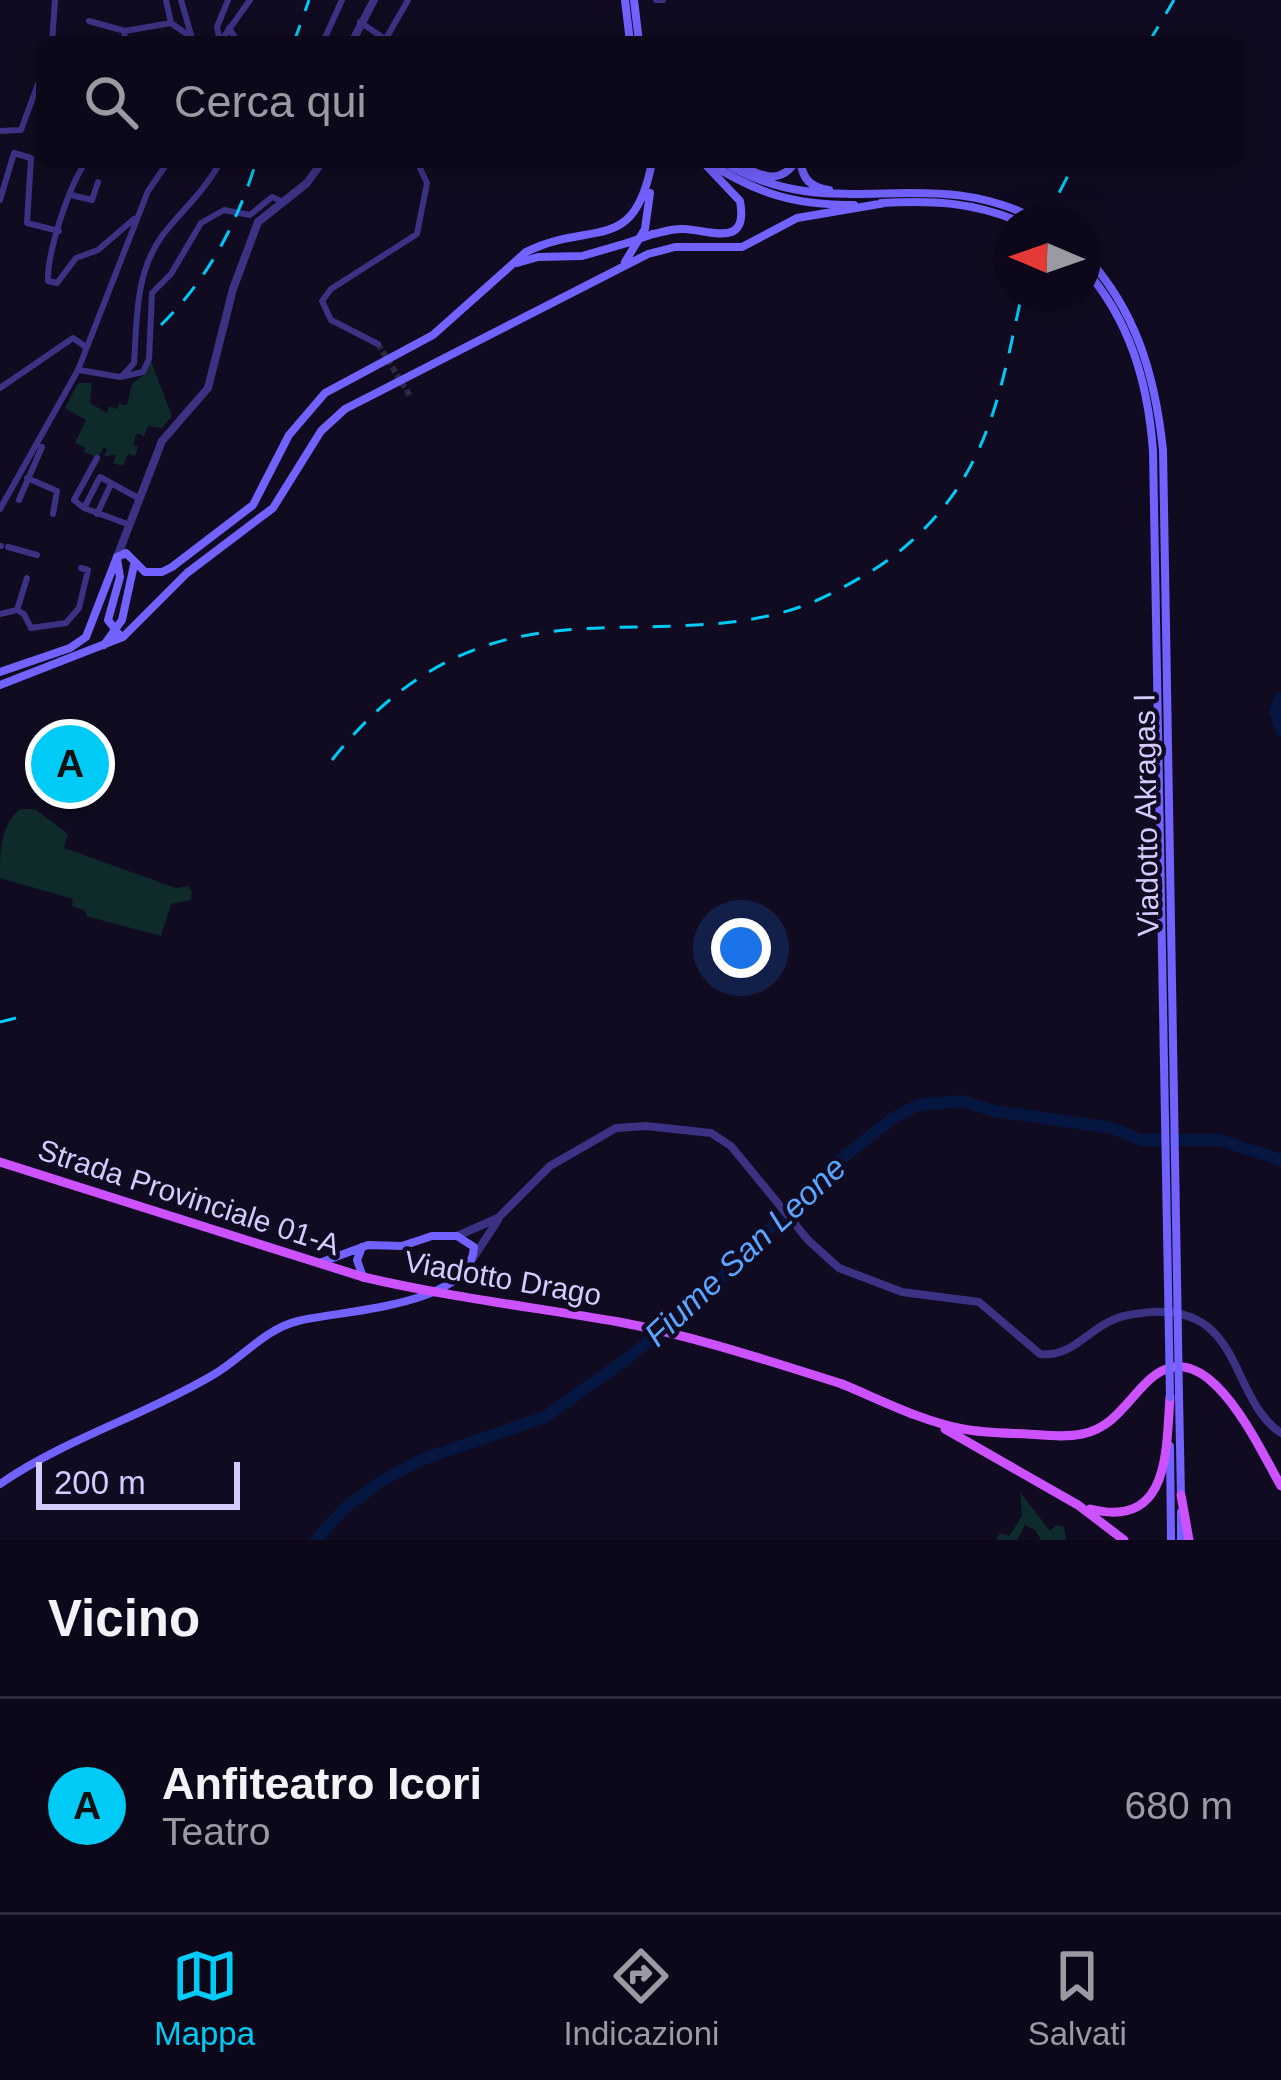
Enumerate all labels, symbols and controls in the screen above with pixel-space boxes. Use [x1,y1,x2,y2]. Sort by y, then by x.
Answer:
search box [36,36,1245,168]
icon: search [78,69,144,135]
text: Cerca qui [174,76,367,127]
north arrow [993,204,1101,312]
street label: Viadotto Akragas I [1127,693,1165,937]
pin: A [31,719,109,809]
your location [711,918,771,978]
street label: Strada Provinciale 01-A [34,1133,344,1261]
water label: Fiume San Leone [637,1149,853,1353]
street label: Viadotto Drago [402,1244,604,1312]
scale bar [36,1456,240,1509]
text: 200 m [54,1464,146,1501]
text: Vicino [48,1590,200,1647]
text: Anfiteatro Icori [162,1758,482,1809]
text: A [73,1784,101,1827]
text: 680 m [1125,1784,1233,1827]
text: Teatro [162,1810,270,1853]
tab: Mappa [154,1943,255,2053]
tab: Indicazioni [563,1943,719,2053]
tab: Salvati [1028,1943,1127,2053]

